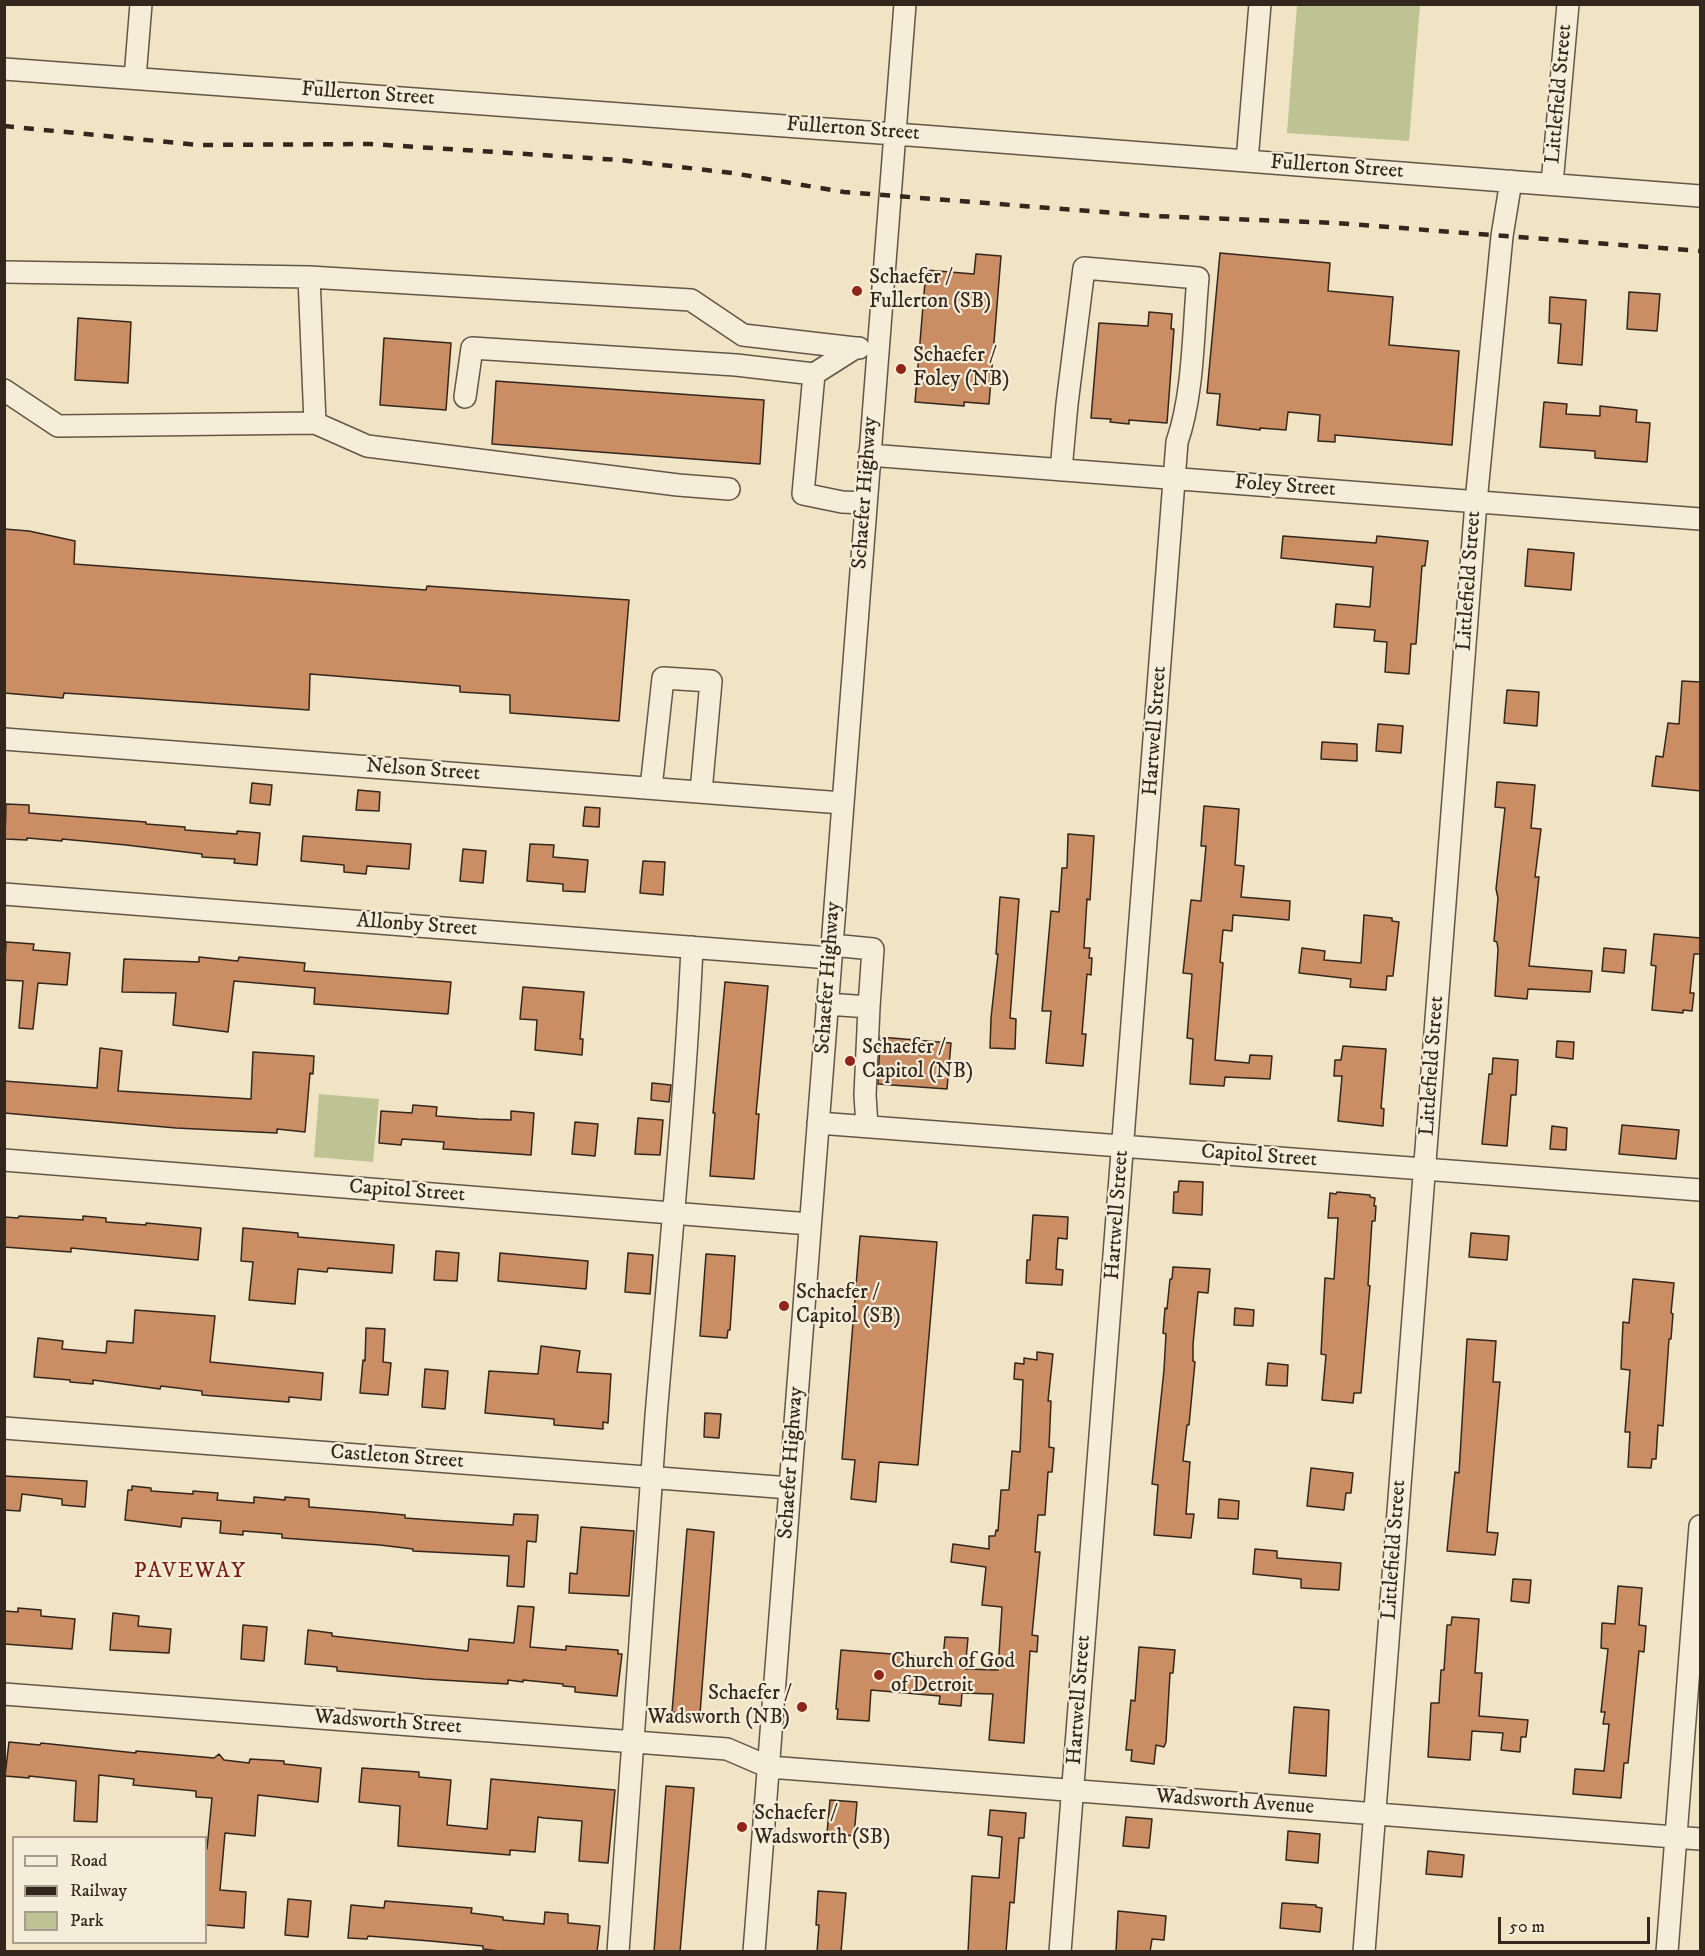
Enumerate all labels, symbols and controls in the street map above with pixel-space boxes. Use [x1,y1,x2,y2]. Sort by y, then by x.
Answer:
street label: Littlefield Street [1541,23,1579,165]
street label: Fullerton Street [300,78,436,112]
street label: Fullerton Street [785,113,921,147]
street label: Fullerton Street [1269,151,1405,185]
place label: Schaefer / Fullerton (SB) [869,266,991,316]
marker: Schaefer / Fullerton (SB) [850,284,864,298]
place label: Schaefer / Foley (NB) [913,344,1009,394]
marker: Schaefer / Foley (NB) [894,362,908,376]
street label: Schaefer Highway [848,416,884,570]
street label: Foley Street [1234,471,1336,503]
street label: Littlefield Street [1453,510,1487,652]
street label: Hartwell Street [1139,665,1173,797]
street label: Nelson Street [365,754,481,788]
street label: Schaefer Highway [811,901,847,1055]
street label: Allonby Street [356,909,478,943]
street label: Littlefield Street [1416,995,1450,1137]
place label: Schaefer / Capitol (NB) [862,1036,973,1086]
marker: Schaefer / Capitol (NB) [843,1054,857,1068]
street label: Capitol Street [1200,1140,1318,1174]
street label: Hartwell Street [1101,1149,1135,1281]
street label: Capitol Street [348,1175,466,1209]
place label: Schaefer / Capitol (SB) [796,1281,901,1331]
marker: Schaefer / Capitol (SB) [777,1299,791,1313]
street label: Schaefer Highway [774,1386,810,1540]
street label: Castleton Street [329,1441,465,1475]
street label: Littlefield Street [1378,1479,1412,1621]
district label: PAVEWAY [134,1559,246,1585]
street label: Hartwell Street [1063,1634,1097,1766]
place label: Church of God of Detroit [891,1650,1015,1700]
marker: Church of God of Detroit [872,1668,886,1682]
place label: Schaefer / Wadsworth (NB) [647,1682,790,1732]
marker: Schaefer / Wadsworth (NB) [795,1700,809,1714]
street label: Wadsworth Street [313,1705,463,1741]
street label: Wadsworth Avenue [1155,1785,1315,1821]
place label: Schaefer / Wadsworth (SB) [754,1802,890,1852]
marker: Schaefer / Wadsworth (SB) [735,1820,749,1834]
legend [12,1836,207,1944]
text: Road [70,1850,107,1872]
text: Railway [70,1880,127,1902]
scale bar [1501,1905,1652,1943]
text: Park [70,1910,104,1932]
text: 50 m [1509,1916,1545,1938]

